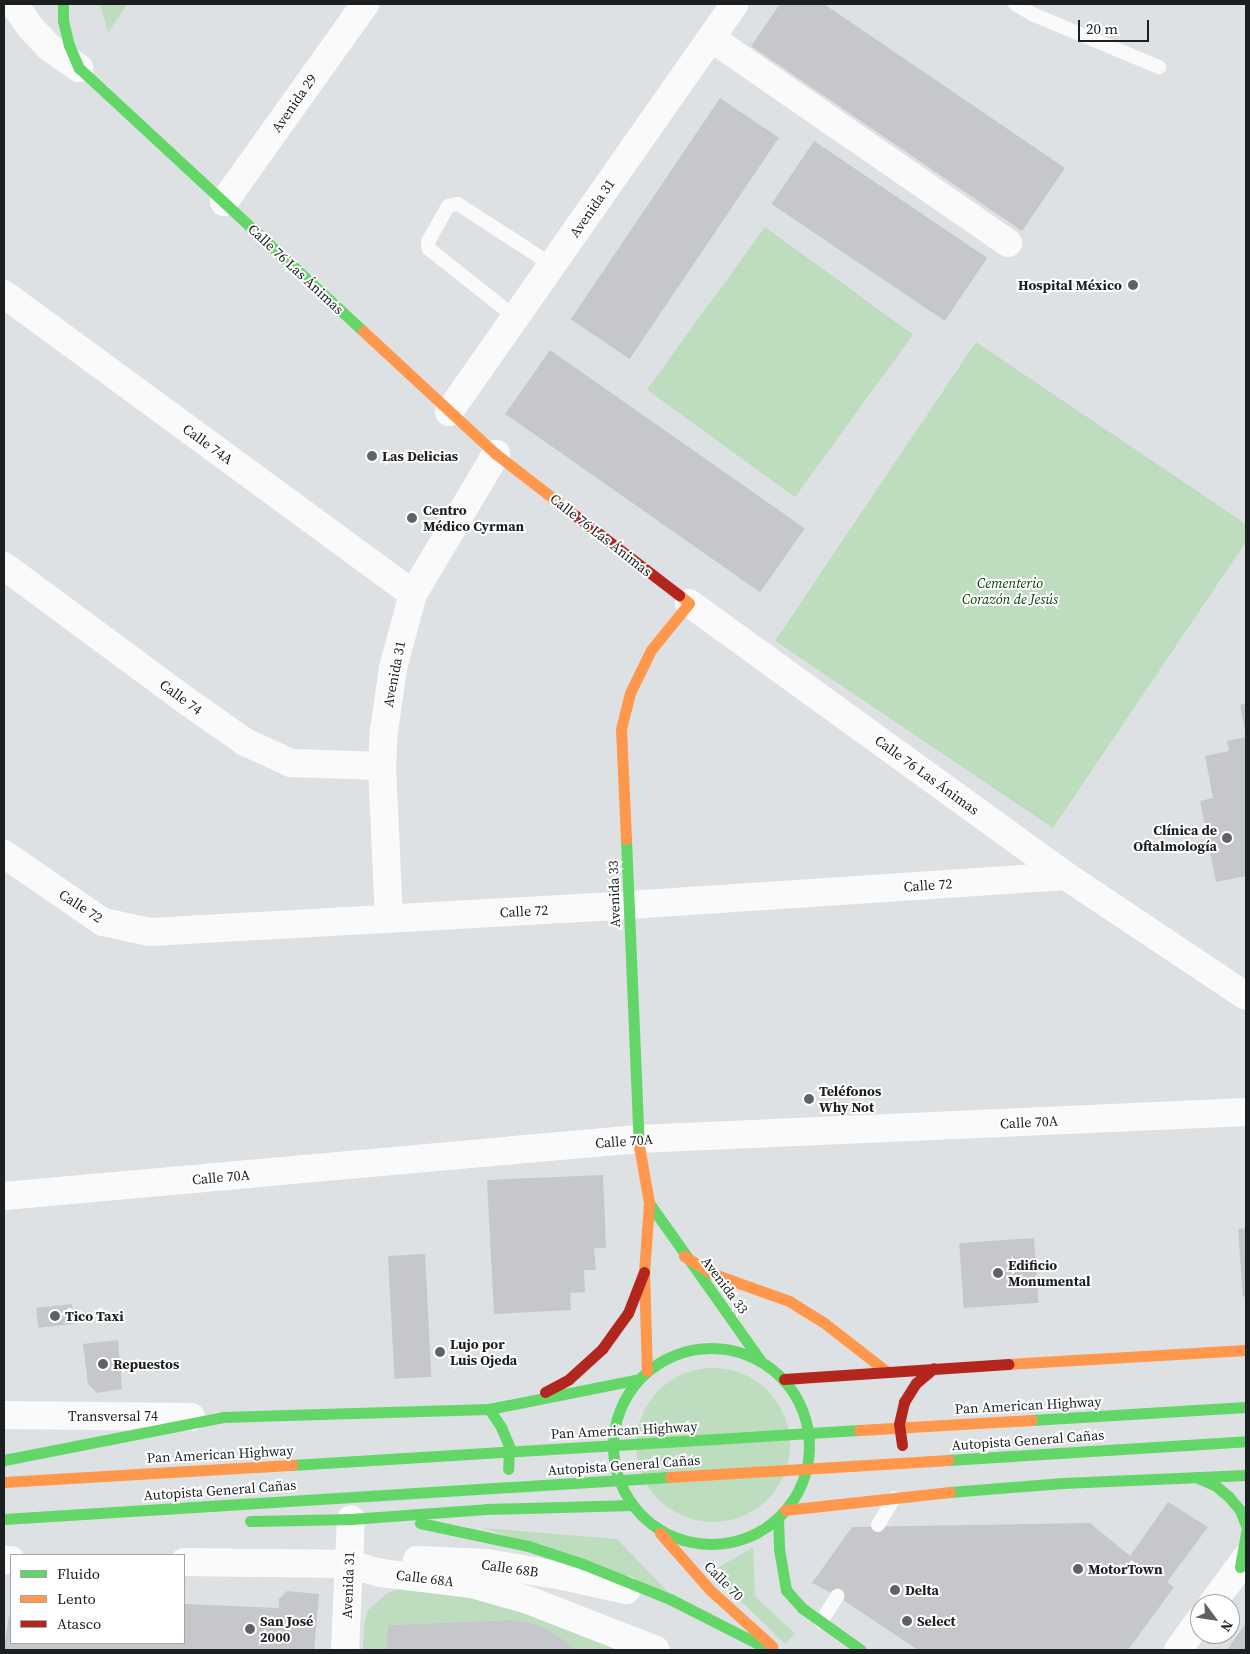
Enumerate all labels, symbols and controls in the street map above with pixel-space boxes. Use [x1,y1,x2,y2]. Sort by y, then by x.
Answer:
scale bar [1080,10,1151,42]
text: 20 m [1086,18,1118,39]
street label: Avenida 29 [268,71,320,135]
street label: Avenida 31 [566,176,618,240]
street label: Calle 76 Las Ánimas [245,220,347,318]
place label: Hospital México [1018,277,1122,293]
marker: Hospital México [1126,278,1140,292]
street label: Calle 74A [180,420,236,468]
place label: Las Delicias [382,448,458,464]
marker: Las Delicias [366,450,378,462]
street label: Calle 76 Las Ánimas [547,490,655,580]
place label: Centro Médico Cyrman [423,502,524,534]
marker: Centro Médico Cyrman [405,511,419,525]
park label: Cementerio Corazón de Jesús [962,575,1058,608]
street label: Avenida 31 [379,639,409,709]
street label: Calle 74 [156,676,206,718]
street label: Calle 76 Las Ánimas [872,732,982,818]
place label: Clínica de Oftalmología [1133,822,1217,854]
marker: Clínica de Oftalmología [1221,832,1233,844]
street label: Avenida 33 [604,860,624,928]
street label: Calle 72 [903,875,953,895]
street label: Calle 72 [56,886,106,926]
street label: Calle 72 [499,901,549,921]
place label: Teléfonos Why Not [819,1083,881,1116]
marker: Teléfonos Why Not [803,1093,815,1105]
street label: Calle 70A [1000,1112,1058,1132]
street label: Calle 70A [594,1131,654,1151]
street label: Calle 70A [191,1166,251,1188]
street label: Avenida 33 [698,1253,752,1317]
place label: Edificio Monumental [1008,1257,1091,1290]
marker: Edificio Monumental [992,1267,1004,1279]
place label: Tico Taxi [65,1308,124,1324]
marker: Tico Taxi [49,1310,61,1322]
place label: Lujo por Luis Ojeda [450,1336,517,1368]
marker: Lujo por Luis Ojeda [434,1346,446,1358]
place label: Repuestos [113,1356,179,1372]
marker: Repuestos [97,1358,109,1370]
street label: Pan American Highway [954,1393,1102,1417]
street label: Transversal 74 [68,1408,158,1424]
street label: Pan American Highway [550,1418,698,1442]
street label: Autopista General Cañas [951,1426,1105,1454]
street label: Pan American Highway [146,1442,294,1466]
street label: Autopista General Cañas [547,1451,701,1479]
street label: Autopista General Cañas [143,1476,297,1504]
street label: Avenida 31 [338,1551,358,1619]
legend [10,1554,185,1644]
street label: Calle 68B [480,1556,540,1580]
street label: Calle 70 [701,1558,747,1604]
place label: MotorTown [1088,1561,1163,1577]
text: Fluido [57,1563,100,1584]
marker: MotorTown [1072,1563,1084,1575]
street label: Calle 68A [395,1566,455,1590]
place label: Delta [905,1582,939,1598]
marker: Delta [889,1584,901,1596]
text: Lento [57,1588,96,1609]
north arrow [1190,1594,1240,1644]
text: Atasco [57,1613,101,1634]
place label: San José 2000 [260,1613,313,1645]
place label: Select [917,1613,956,1629]
marker: Select [901,1615,913,1627]
text: N [1216,1617,1238,1636]
marker: San José 2000 [244,1623,256,1635]

